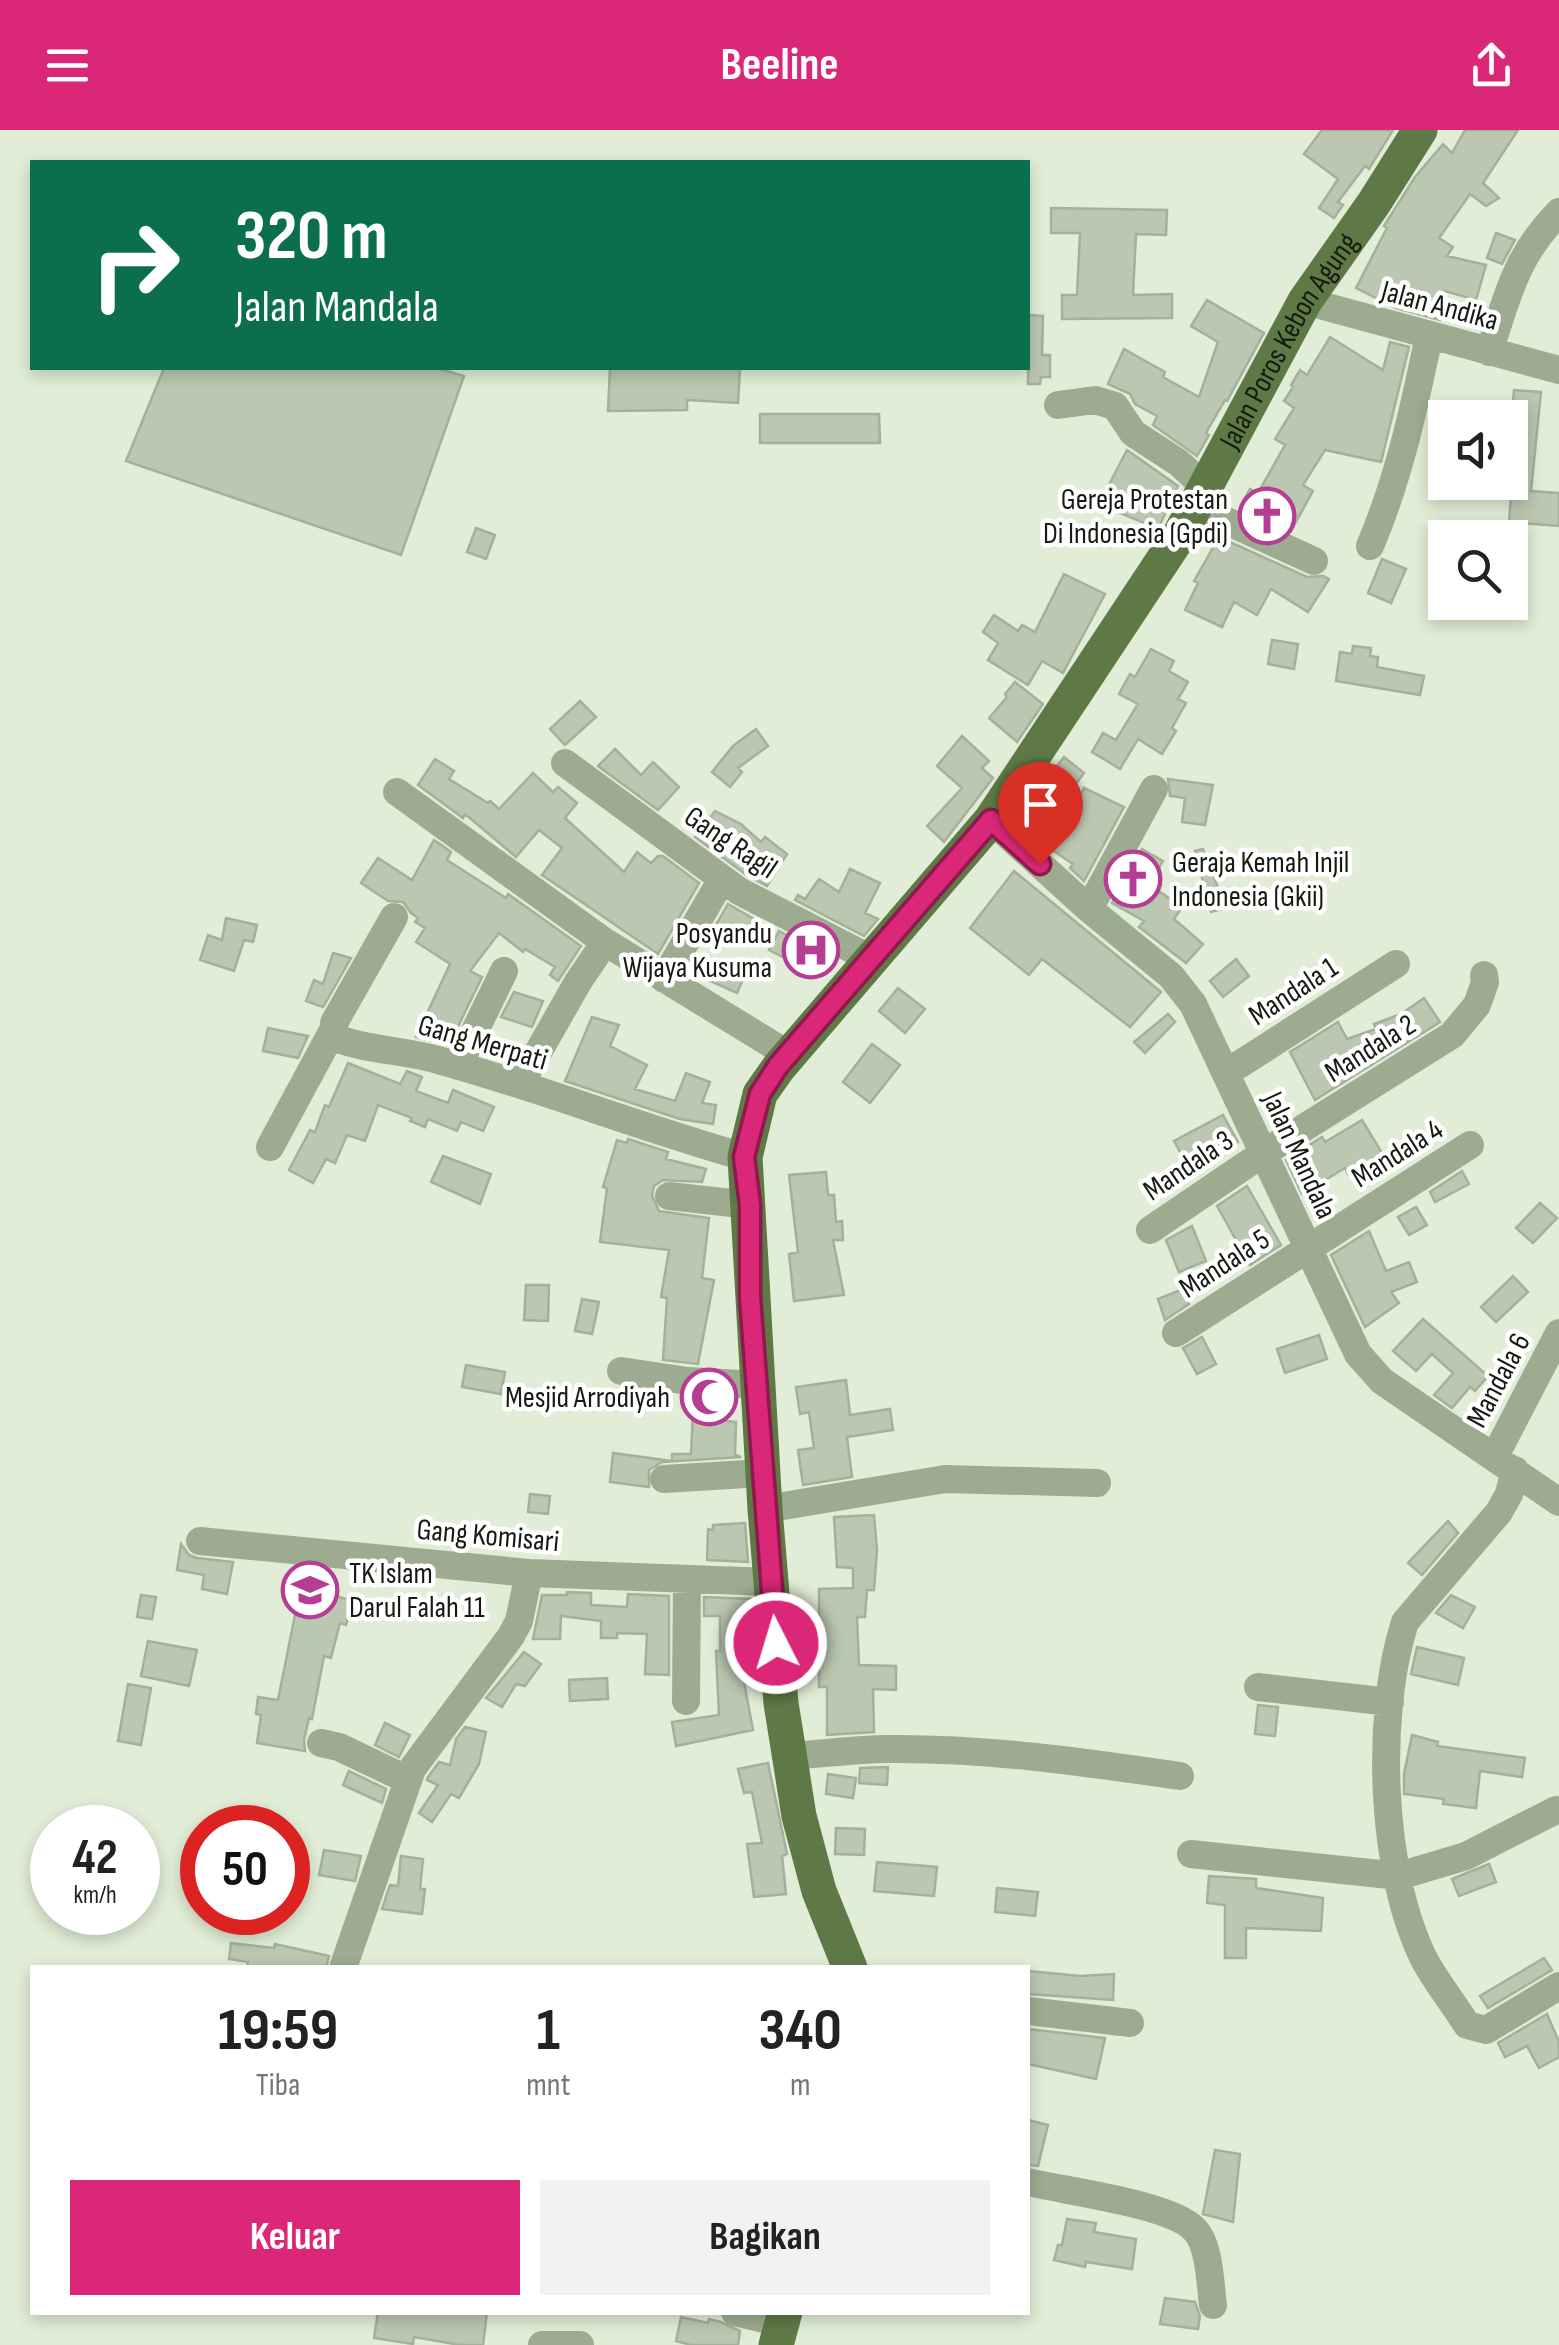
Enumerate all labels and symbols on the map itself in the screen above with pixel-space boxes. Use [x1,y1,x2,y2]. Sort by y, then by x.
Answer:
street label: Jalan Poros Kebon Agung [1212,226,1366,456]
street label: Jalan Andika [1376,273,1502,339]
place label: Gereja Protestan Di Indonesia (Gpdi) [1043,482,1228,552]
church icon: Gereja Protestan Di Indonesia (Gpdi) [1237,486,1297,546]
pin [998,762,1083,865]
street label: Gang Ragil [677,799,784,887]
place label: Geraja Kemah Injil Indonesia (Gkii) [1172,845,1349,915]
church icon: Geraja Kemah Injil Indonesia (Gkii) [1103,849,1163,909]
place label: Posyandu Wijaya Kusuma [623,916,772,986]
hospital icon: Posyandu Wijaya Kusuma [781,920,841,980]
street label: Mandala 1 [1242,950,1345,1034]
street label: Gang Merpati [414,1007,552,1079]
street label: Mandala 2 [1318,1007,1423,1091]
street label: Jalan Mandala [1254,1085,1344,1225]
street label: Mandala 4 [1345,1112,1450,1196]
street label: Mandala 3 [1137,1123,1240,1209]
street label: Mandala 5 [1173,1221,1276,1306]
street label: Mandala 6 [1459,1327,1539,1434]
mosque icon: Mesjid Arrodiyah [679,1367,739,1427]
place label: Mesjid Arrodiyah [505,1380,670,1416]
street label: Gang Komisari [415,1512,561,1560]
place label: TK Islam Darul Falah 11 [349,1556,485,1626]
school or university icon: TK Islam Darul Falah 11 [280,1560,340,1620]
position arrow [724,1591,828,1695]
speed limit sign: 50 [180,1805,310,1935]

